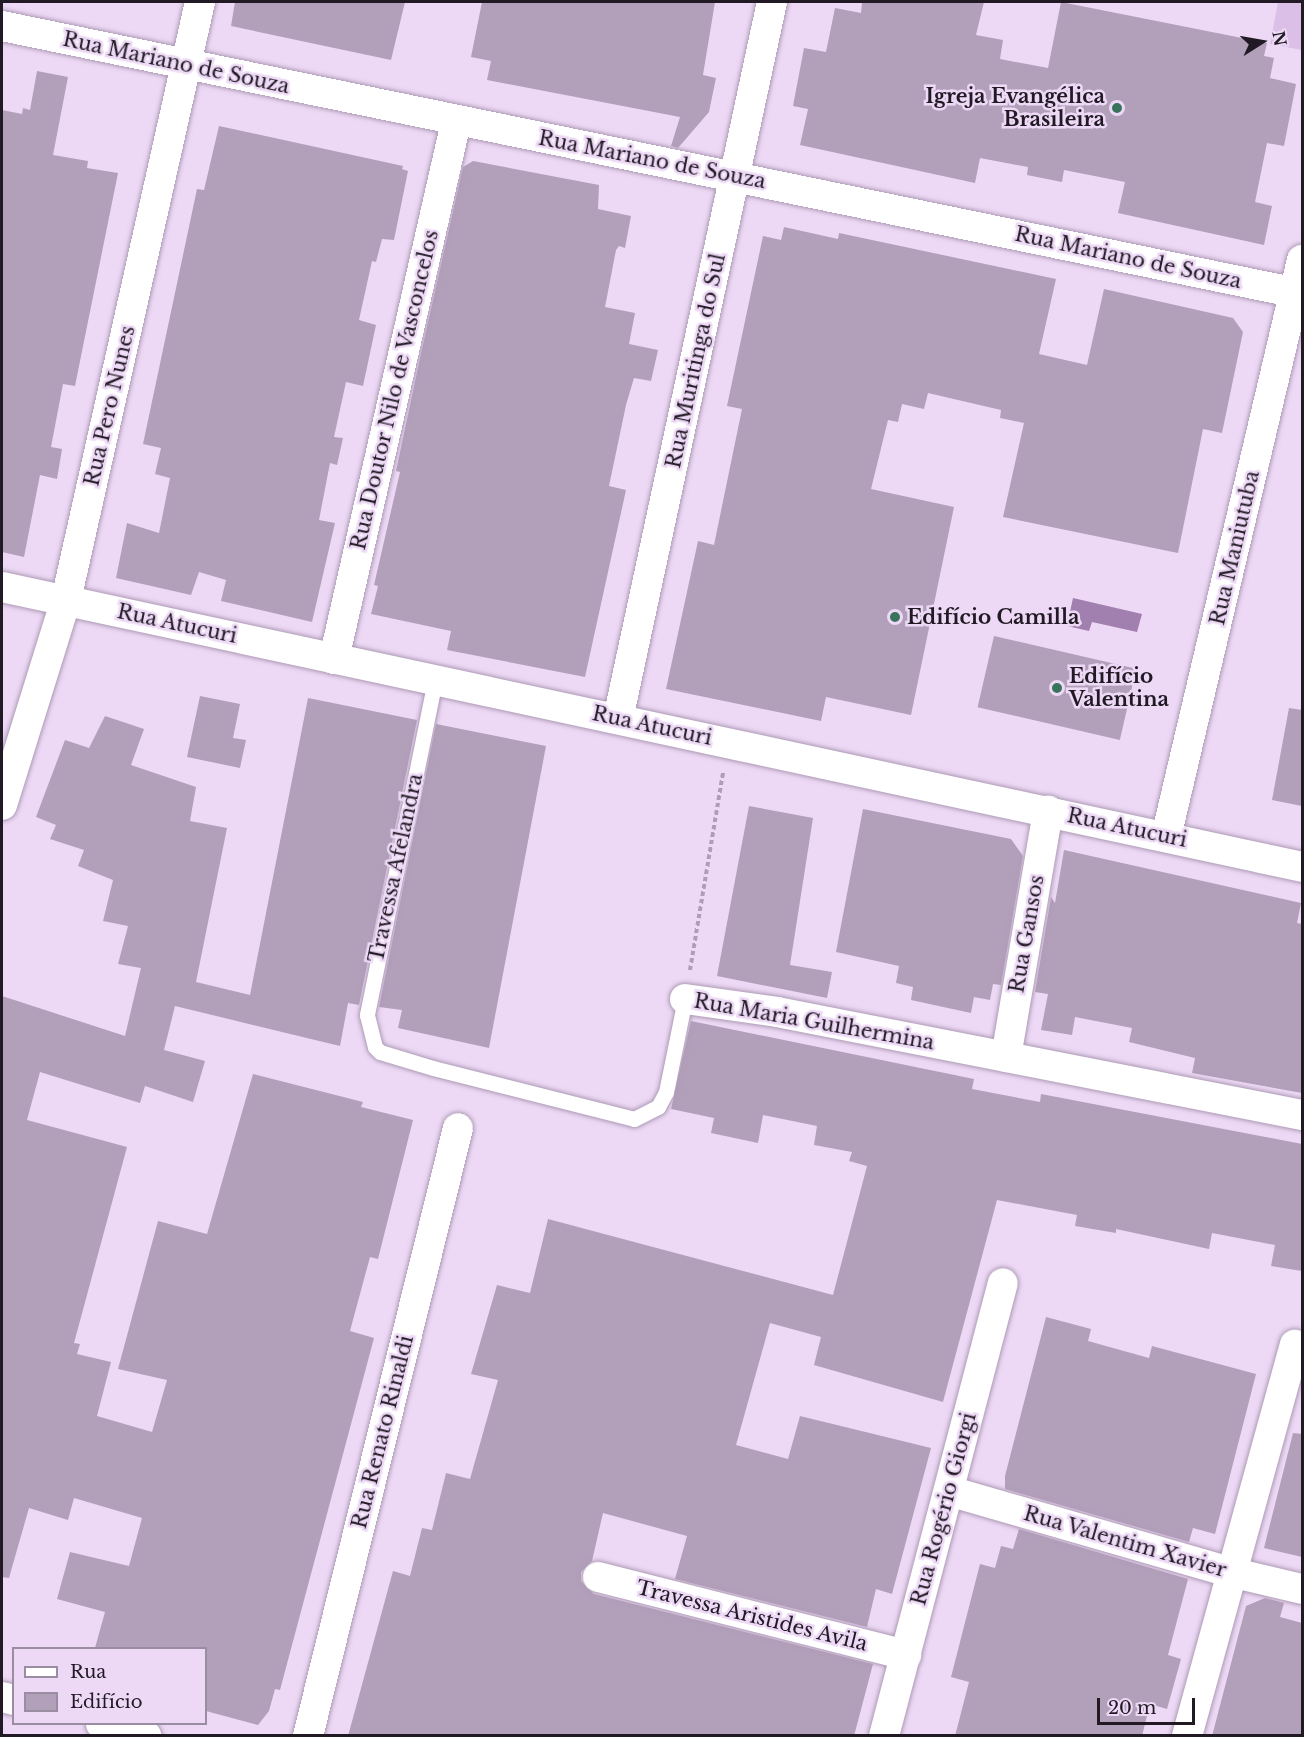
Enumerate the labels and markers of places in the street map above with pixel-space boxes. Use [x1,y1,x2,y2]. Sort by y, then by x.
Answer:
place label: Igreja Evangélica Brasileira [926,84,1105,131]
marker: Igreja Evangélica Brasileira [1110,101,1124,115]
place label: Edifício Camilla [907,605,1079,629]
marker: Edifício Camilla [888,610,902,624]
place label: Edifício Valentina [1069,664,1169,711]
marker: Edifício Valentina [1050,681,1064,695]

